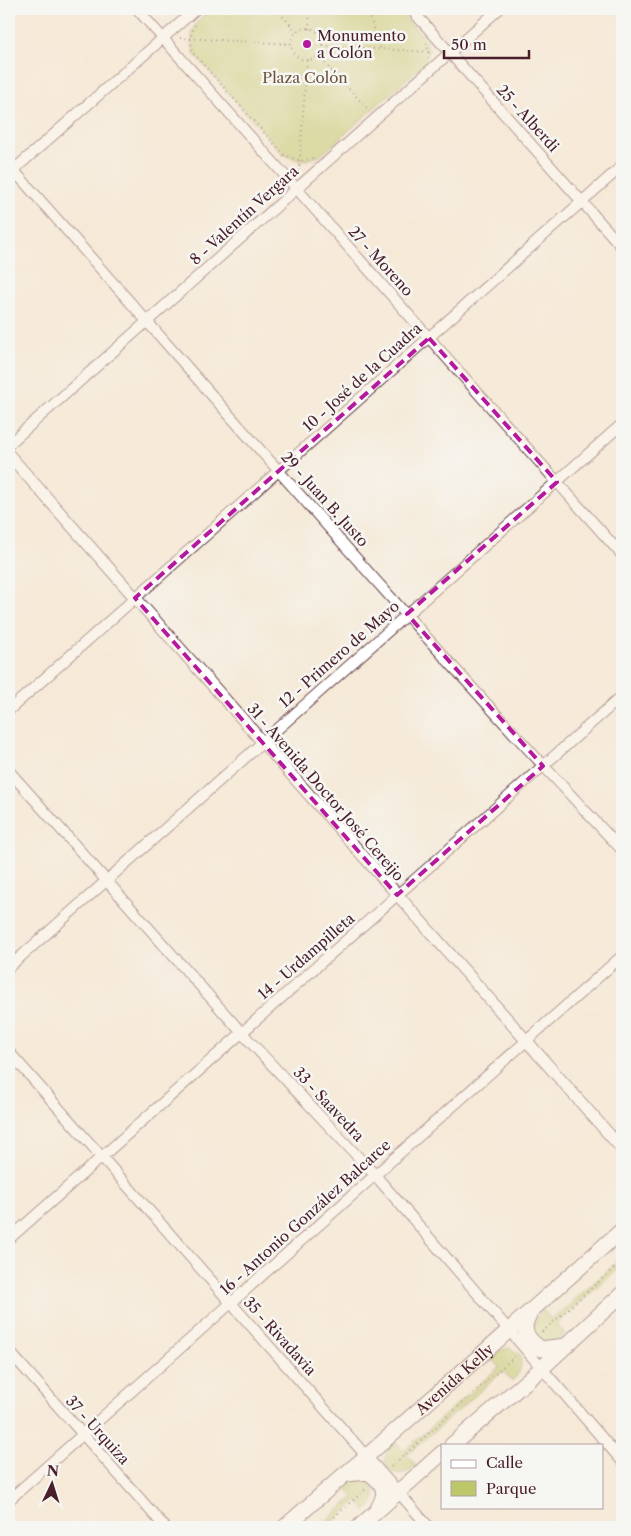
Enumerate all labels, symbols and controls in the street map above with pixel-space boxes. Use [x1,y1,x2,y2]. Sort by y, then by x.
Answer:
place label: Monumento a Colón [317,26,406,62]
scale bar [444,28,528,60]
text: 50 m [451,35,487,54]
marker: Monumento a Colón [301,38,313,50]
park label: Plaza Colón [262,68,348,87]
street label: 25 - Alberdi [493,80,563,156]
street label: 8 - Valentín Vergara [186,161,302,269]
street label: 27 - Moreno [345,222,417,300]
street label: 10 - José de la Cuadra [299,318,426,435]
street label: 29 - Juan B. Justo [277,447,373,551]
street label: 12 - Primero de Mayo [275,596,403,712]
street label: 31 - Avenida Doctor José Cereijo [244,699,408,885]
street label: 14 - Urdampilleta [254,909,359,1003]
street label: 33 - Saavedra [290,1063,368,1145]
street label: 16 - Antonio González Balcarce [216,1135,394,1299]
street label: 35 - Rivadavia [240,1293,320,1379]
street label: Avenida Kelly [410,1339,498,1419]
street label: 37 - Urquiza [62,1392,134,1468]
legend [441,1444,604,1508]
text: Calle [486,1453,523,1472]
north arrow [28,1458,78,1508]
text: N [46,1462,60,1480]
text: Parque [486,1479,536,1498]

